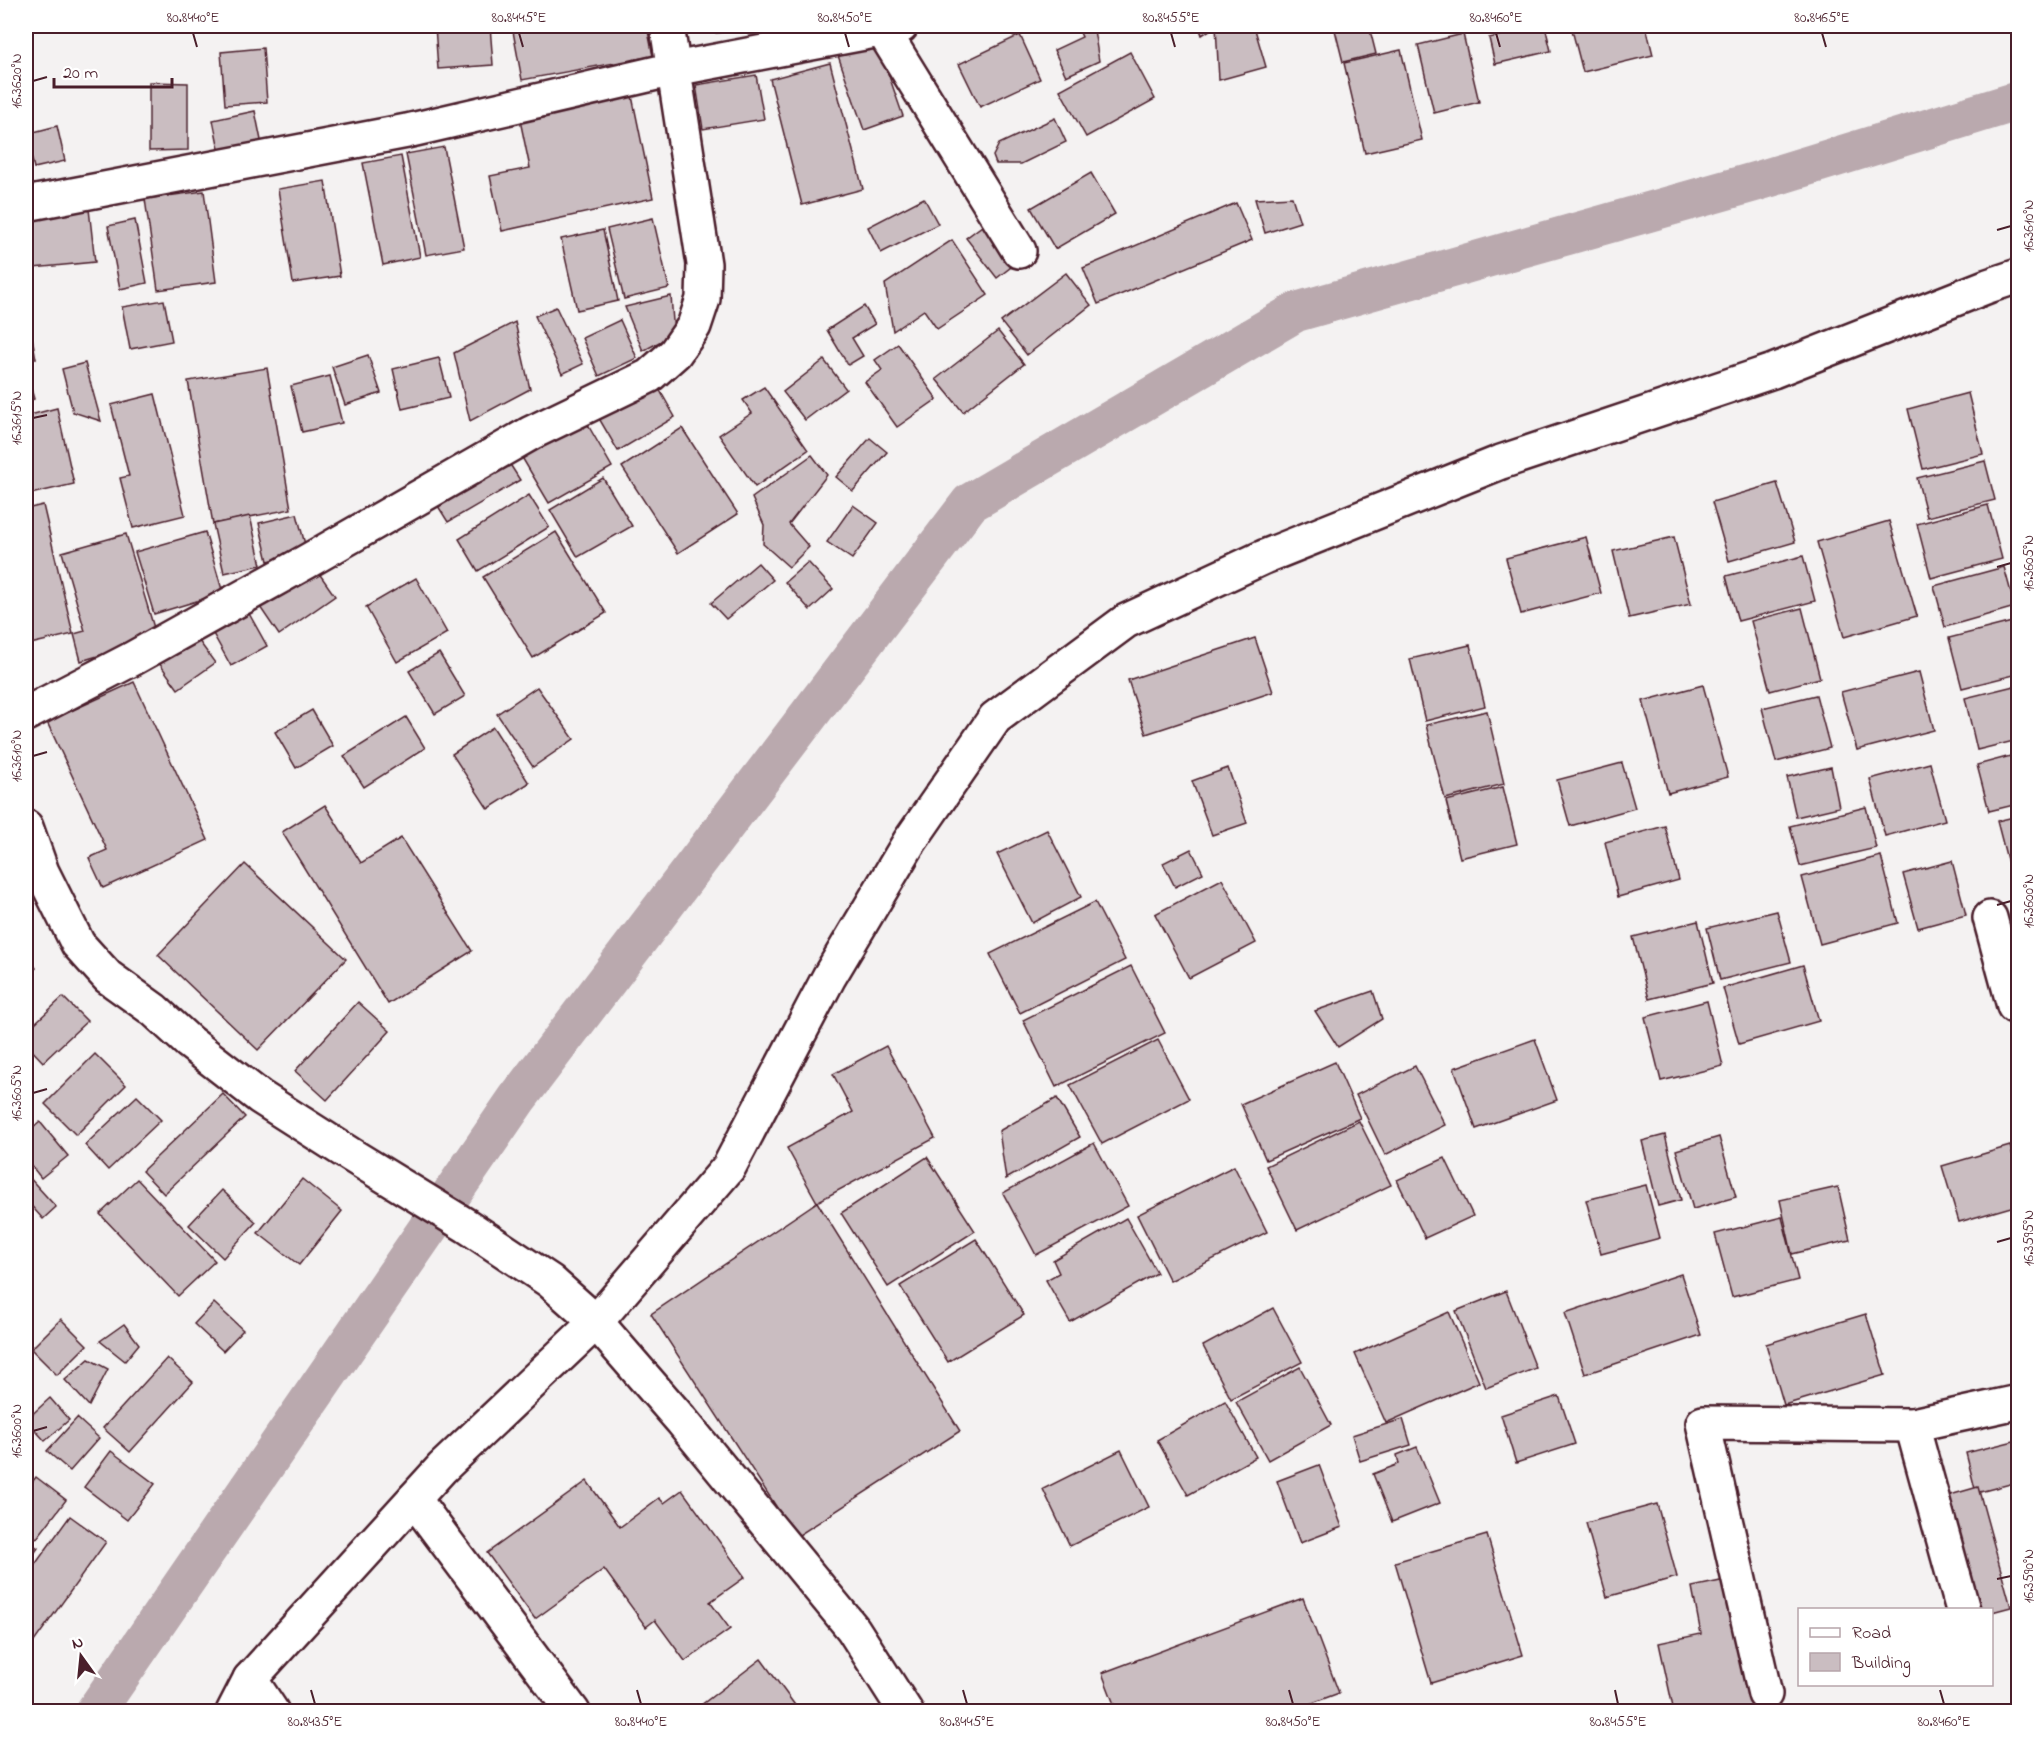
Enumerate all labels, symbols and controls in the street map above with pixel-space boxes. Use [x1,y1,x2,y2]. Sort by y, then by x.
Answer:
text: 80.8440°E [167,7,219,29]
text: 80.8445°E [492,7,546,29]
text: 80.8450°E [817,7,873,29]
text: 80.8455°E [1142,7,1200,29]
text: 80.8460°E [1469,7,1523,29]
text: 80.8465°E [1794,7,1850,29]
scale bar [54,51,172,89]
text: 16.3620°N [6,53,28,109]
text: 20 m [63,61,98,87]
text: 16.3610°N [2018,200,2040,252]
text: 16.3615°N [6,391,28,445]
text: 16.3605°N [2018,535,2040,591]
text: 16.3610°N [6,730,28,782]
text: 16.3600°N [2018,874,2040,928]
text: 16.3605°N [6,1065,28,1121]
text: 16.3595°N [2018,1210,2040,1266]
text: 16.3600°N [6,1404,28,1458]
text: 16.3590°N [2018,1549,2040,1603]
legend [1798,1608,1993,1686]
text: Road [1852,1621,1891,1647]
north arrow [51,1626,111,1686]
text: N [69,1630,86,1656]
text: Building [1851,1651,1911,1678]
text: 80.8435°E [288,1711,342,1733]
text: 80.8440°E [615,1711,667,1733]
text: 80.8445°E [940,1711,994,1733]
text: 80.8450°E [1265,1711,1321,1733]
text: 80.8455°E [1589,1711,1647,1733]
text: 80.8460°E [1917,1711,1971,1733]

